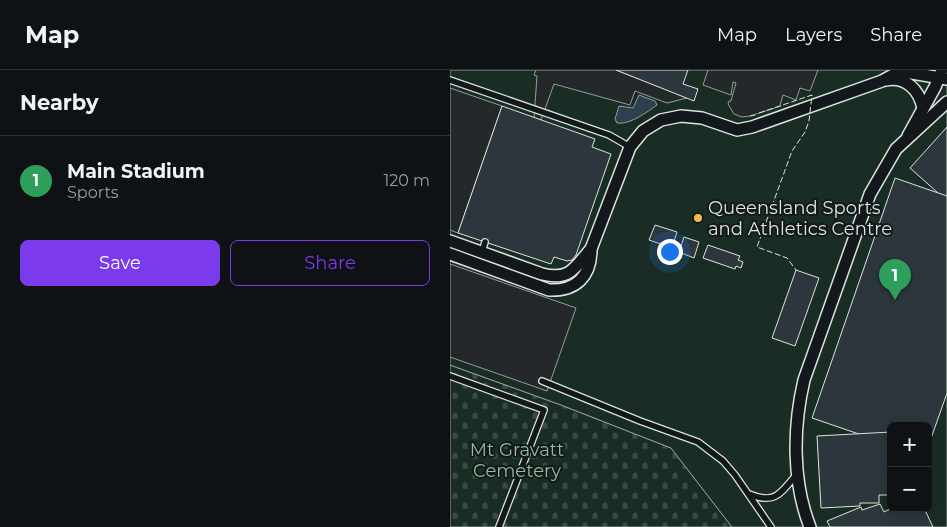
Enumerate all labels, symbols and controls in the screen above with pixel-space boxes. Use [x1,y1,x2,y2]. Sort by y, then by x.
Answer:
text: Map [25,20,79,49]
text: Map [717,24,757,46]
text: Layers [785,24,842,46]
text: Share [870,24,922,46]
text: Nearby [20,90,99,115]
text: Main Stadium [67,160,205,183]
text: 1 [33,171,39,190]
text: 120 m [383,171,430,190]
text: Sports [67,183,119,202]
place label: Queensland Sports and Athletics Centre [708,197,892,240]
marker: Queensland Sports and Athletics Centre [692,212,704,224]
your location [657,239,683,265]
button: Save [20,240,220,286]
button: Share [230,240,430,286]
pin: 1 [879,259,911,300]
map controls [887,422,932,512]
button: + [887,422,932,467]
park label: Mt Gravatt Cemetery [470,439,564,482]
button: − [887,467,932,512]

